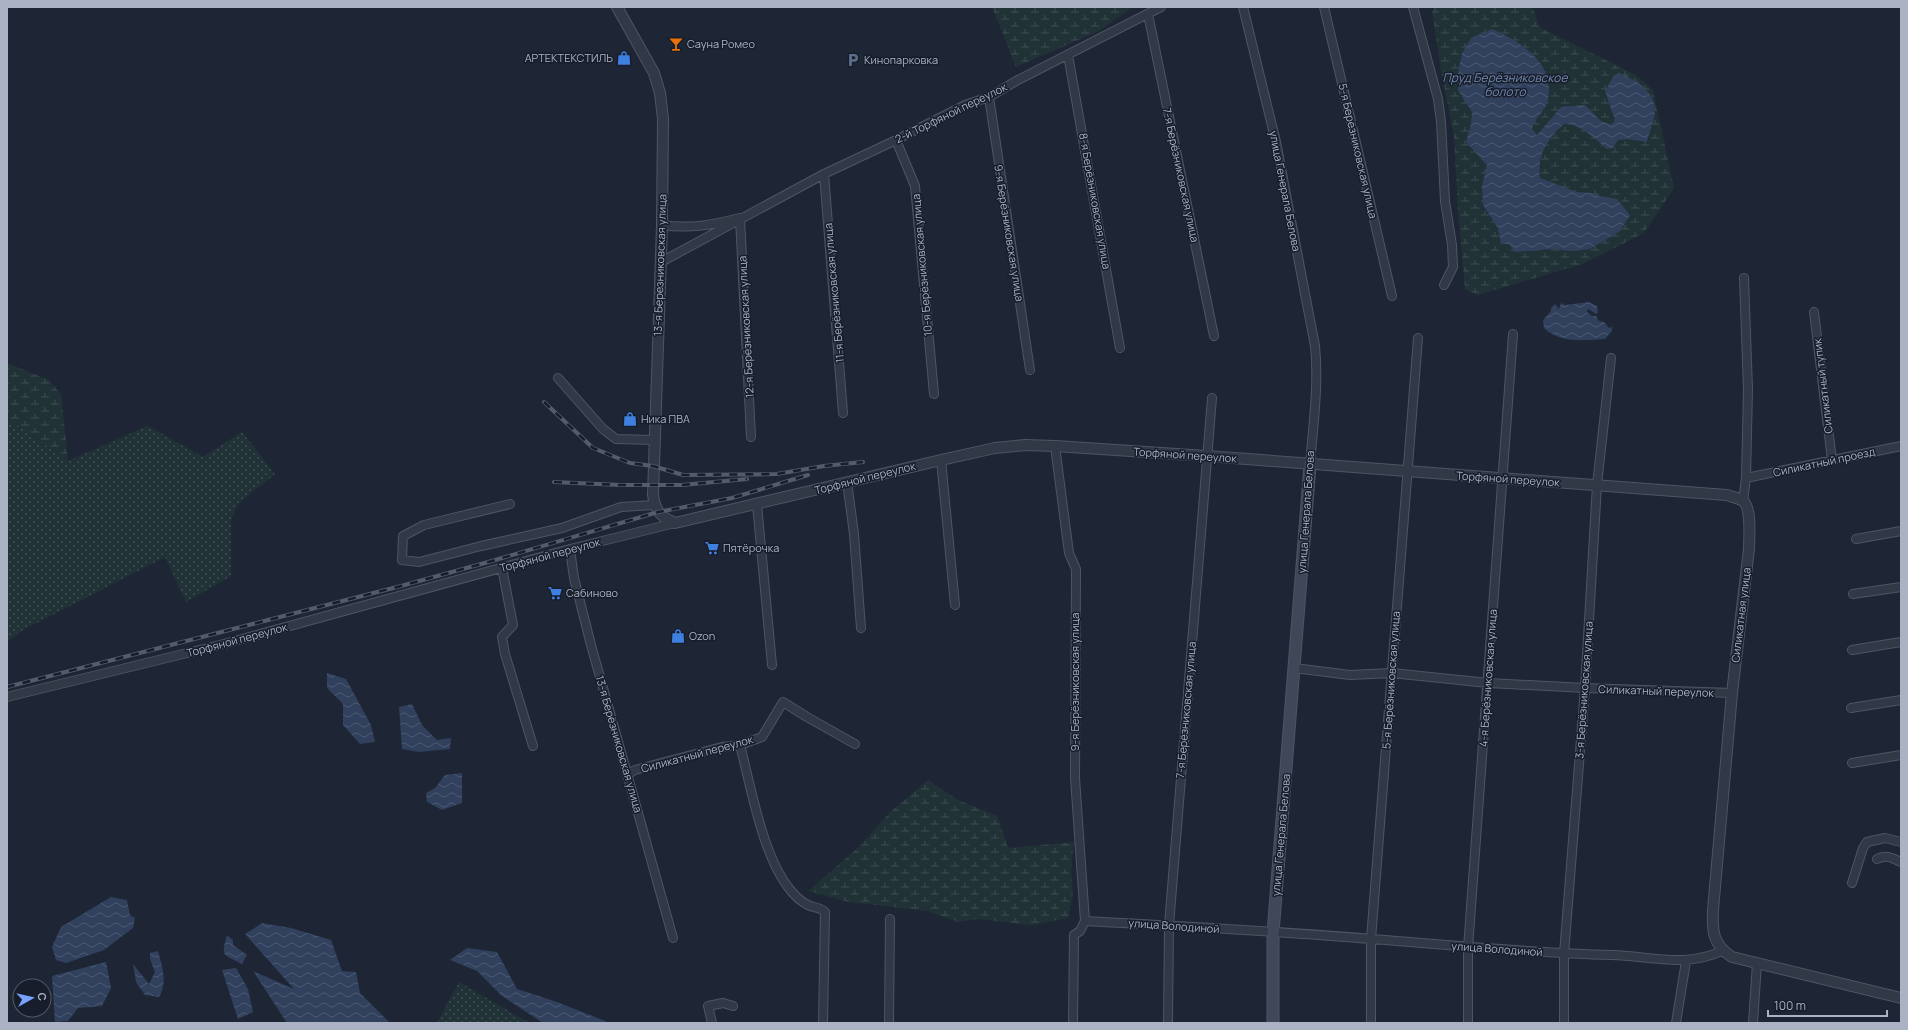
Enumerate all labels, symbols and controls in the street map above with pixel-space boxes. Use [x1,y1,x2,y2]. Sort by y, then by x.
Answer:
bar icon: Сауна Ромео [668,36,684,52]
place label: Сауна Ромео [687,36,755,51]
place label: АРТЕКТЕКСТИЛЬ [525,50,613,65]
shop icon: АРТЕКТЕКСТИЛЬ [616,50,632,66]
parking icon: Кинопарковка [845,52,861,68]
place label: Кинопарковка [864,52,938,67]
water label: Пруд Берёзниковское болото [1443,69,1568,100]
street label: 2-й Торфяной переулок [892,79,1010,146]
street label: 5-я Берёзниковская улица [1336,82,1381,220]
street label: 7-я Берёзниковская улица [1160,106,1203,244]
street label: улица Генерала Белова [1266,129,1305,253]
street label: 8-я Берёзниковская улица [1076,132,1115,270]
street label: 9-я Берёзниковская улица [991,163,1028,303]
street label: 10-я Берёзниковская улица [908,193,935,337]
street label: 13-я Березниковская улица [650,194,669,336]
street label: 11-я Берёзниковская улица [820,222,847,364]
street label: 12-я Берёзниковская улица [734,256,757,398]
street label: Силикатный тупик [1809,337,1836,434]
shop icon: Ника ПВА [622,411,638,427]
place label: Ника ПВА [641,411,690,426]
street label: Торфяной переулок [1133,443,1238,466]
street label: Силикатный проезд [1772,443,1877,480]
street label: улица Генерала Белова [1294,450,1317,574]
street label: Торфяной переулок [813,458,917,497]
street label: Торфяной переулок [1456,467,1561,490]
street label: Торфяной переулок [498,534,602,575]
supermarket icon: Пятёрочка [704,540,720,556]
place label: Пятёрочка [723,540,779,555]
street label: Силикатная улица [1727,566,1754,663]
supermarket icon: Сабиново [547,585,563,601]
place label: Сабиново [566,585,619,600]
street label: 4-я Берёзниковская улица [1475,608,1500,747]
street label: 5-я Берёзниковская улица [1378,611,1403,749]
street label: 9-я Берёзниковская улица [1067,613,1082,751]
street label: Торфяной переулок [185,619,289,660]
street label: 3-я Берёзниковская улица [1571,621,1596,759]
shop icon: Ozon [670,628,686,644]
place label: Ozon [689,628,715,643]
street label: 7-я Берёзниковская улица [1172,641,1199,779]
street label: 13-я Берёзниковская улица [593,673,646,814]
street label: Силикатный переулок [1598,681,1715,700]
street label: Силикатный переулок [639,731,755,776]
street label: улица Генерала Белова [1268,773,1293,897]
street label: улица Володиной [1128,915,1220,936]
street label: улица Володиной [1451,938,1543,959]
north arrow [12,978,52,1018]
text: С [34,991,50,1002]
scale bar [1768,992,1887,1018]
text: 100 m [1774,997,1806,1014]

